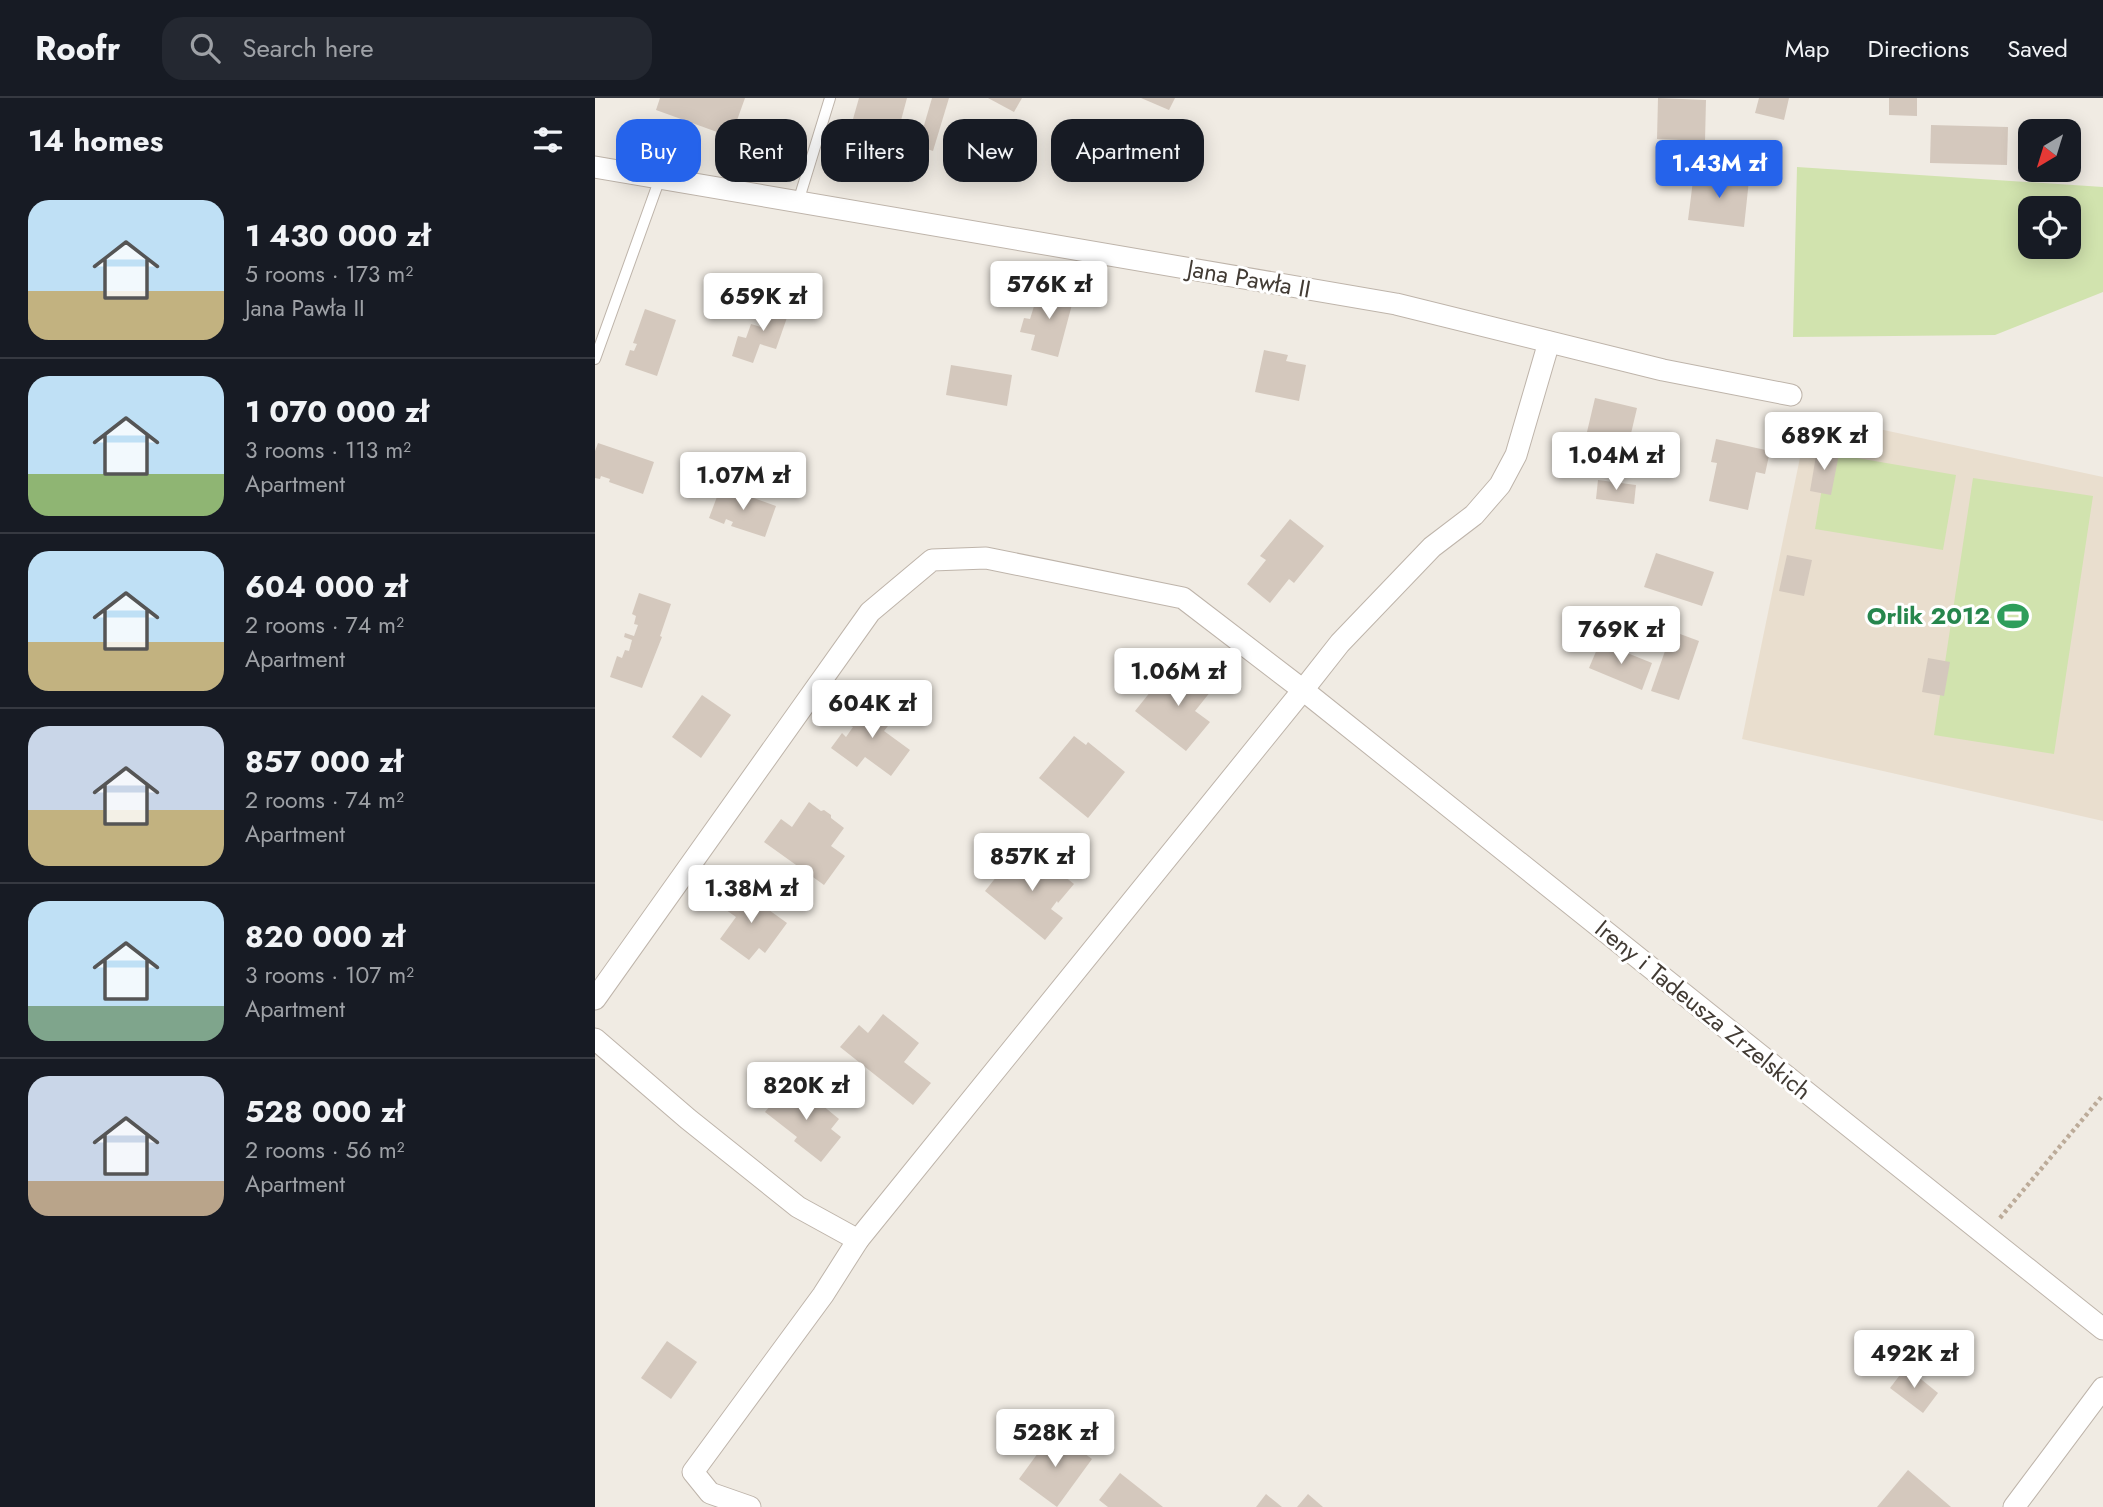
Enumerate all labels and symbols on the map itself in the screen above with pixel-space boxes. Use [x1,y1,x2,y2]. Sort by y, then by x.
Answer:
north arrow [2018,119,2081,182]
pin: 1.43M zł [1647,140,1791,200]
street label: Jana Pawła II [1182,250,1314,307]
pin: 576K zł [984,262,1114,321]
pin: 659K zł [698,274,828,333]
pin: 689K zł [1759,412,1889,472]
pin: 1.04M zł [1544,432,1688,492]
pin: 1.07M zł [671,452,815,512]
place label: Orlik 2012 [1867,598,1990,633]
sports icon: Orlik 2012 [1996,599,2030,633]
pin: 769K zł [1556,606,1686,666]
pin: 1.06M zł [1106,648,1250,708]
pin: 604K zł [807,680,937,740]
pin: 857K zł [967,834,1097,893]
pin: 1.38M zł [679,866,823,925]
street label: Ireny i Tadeusza Zrzelskich [1588,911,1819,1108]
pin: 820K zł [741,1062,871,1122]
pin: 492K zł [1849,1330,1979,1390]
pin: 528K zł [990,1410,1120,1469]

